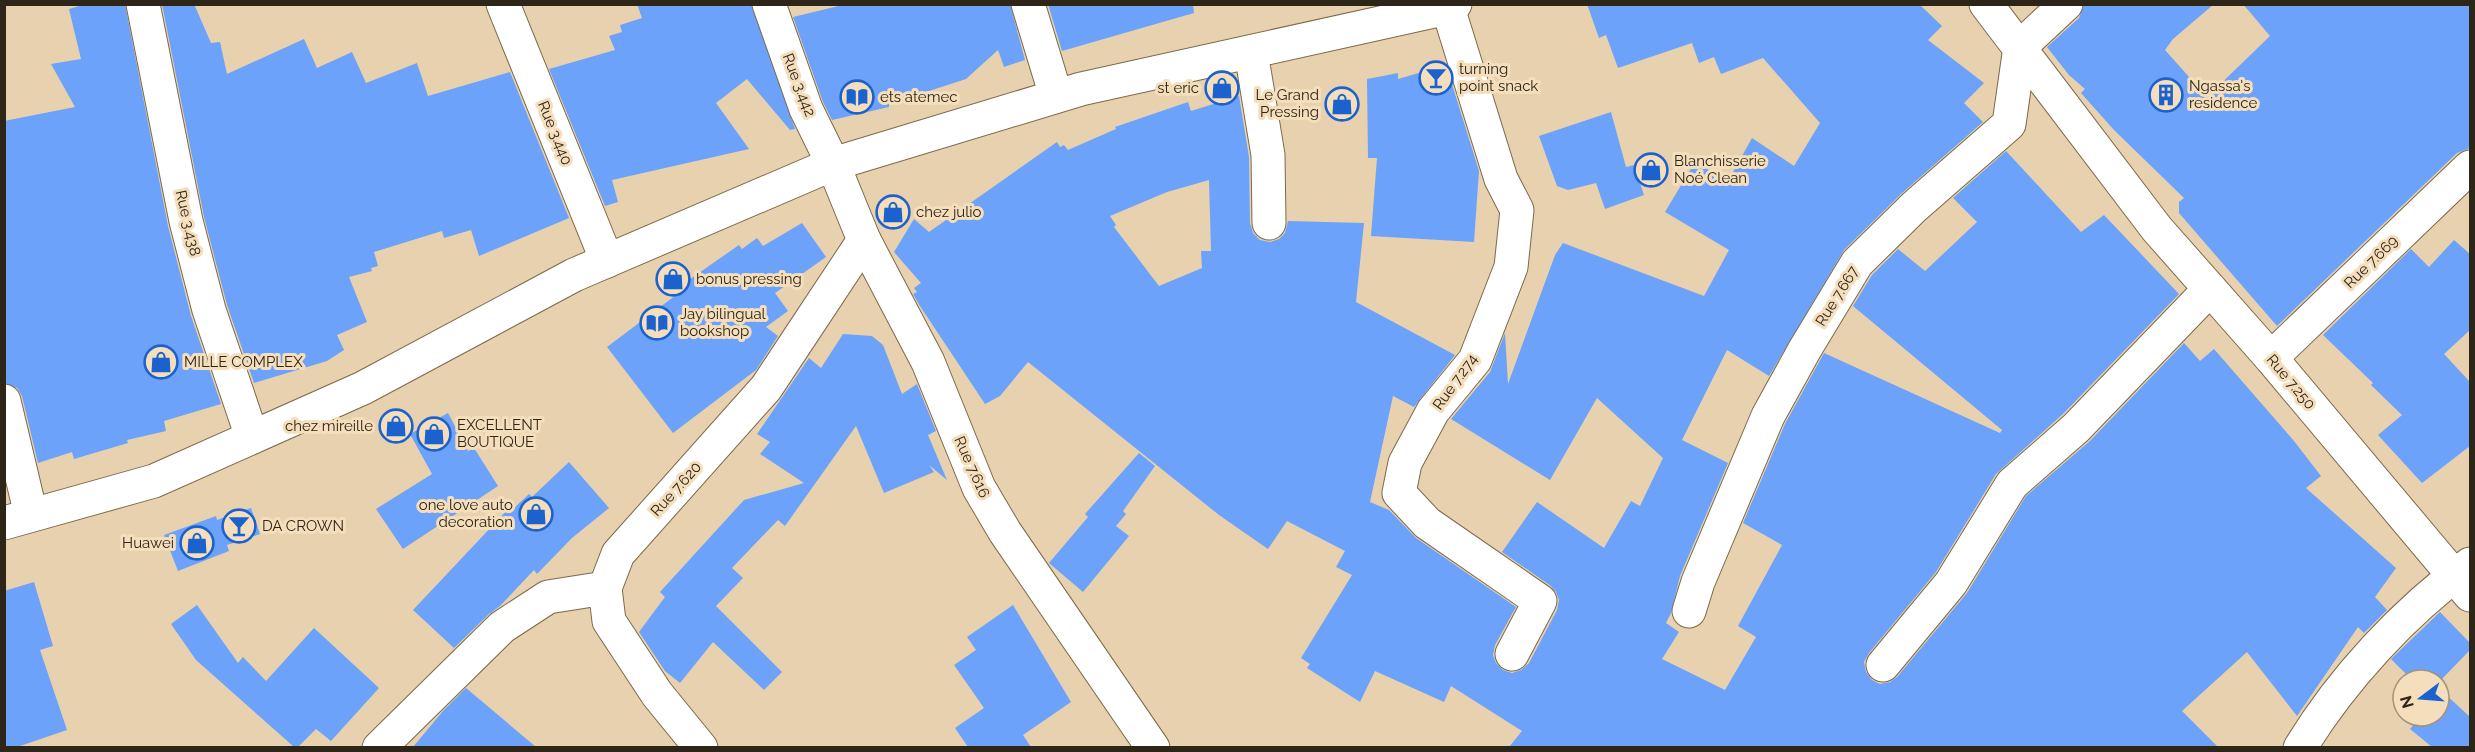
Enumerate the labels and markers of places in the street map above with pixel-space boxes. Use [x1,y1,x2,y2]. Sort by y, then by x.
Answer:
bar icon: turning point snack [1418,60,1454,96]
place label: turning point snack [1459,60,1538,95]
shop icon: st eric [1204,70,1240,106]
building icon: Ngassa's residence [2148,77,2184,113]
place label: Ngassa's residence [2189,77,2257,112]
library icon: ets atemec [839,79,875,115]
place label: st eric [1157,79,1199,97]
place label: Le Grand Pressing [1256,86,1319,121]
shop icon: Le Grand Pressing [1324,86,1360,122]
place label: ets atemec [880,88,957,106]
shop icon: Blanchisserie Noé Clean [1633,152,1669,188]
place label: Blanchisserie Noé Clean [1674,152,1766,187]
shop icon: chez julio [875,194,911,230]
place label: chez julio [916,203,982,221]
shop icon: bonus pressing [655,261,691,297]
place label: bonus pressing [696,270,802,288]
library icon: Jay bilingual bookshop [639,305,675,341]
place label: Jay bilingual bookshop [680,305,767,340]
shop icon: MILLE COMPLEX [143,344,179,380]
place label: MILLE COMPLEX [184,353,303,371]
shop icon: chez mireille [378,408,414,444]
shop icon: EXCELLENT BOUTIQUE [416,416,452,452]
place label: EXCELLENT BOUTIQUE [457,416,542,451]
place label: chez mireille [285,417,373,435]
place label: one love auto decoration [419,496,513,531]
shop icon: one love auto decoration [518,496,554,532]
bar icon: DA CROWN [221,508,257,544]
place label: DA CROWN [262,517,344,535]
shop icon: Huawei [179,525,215,561]
place label: Huawei [122,534,174,552]

